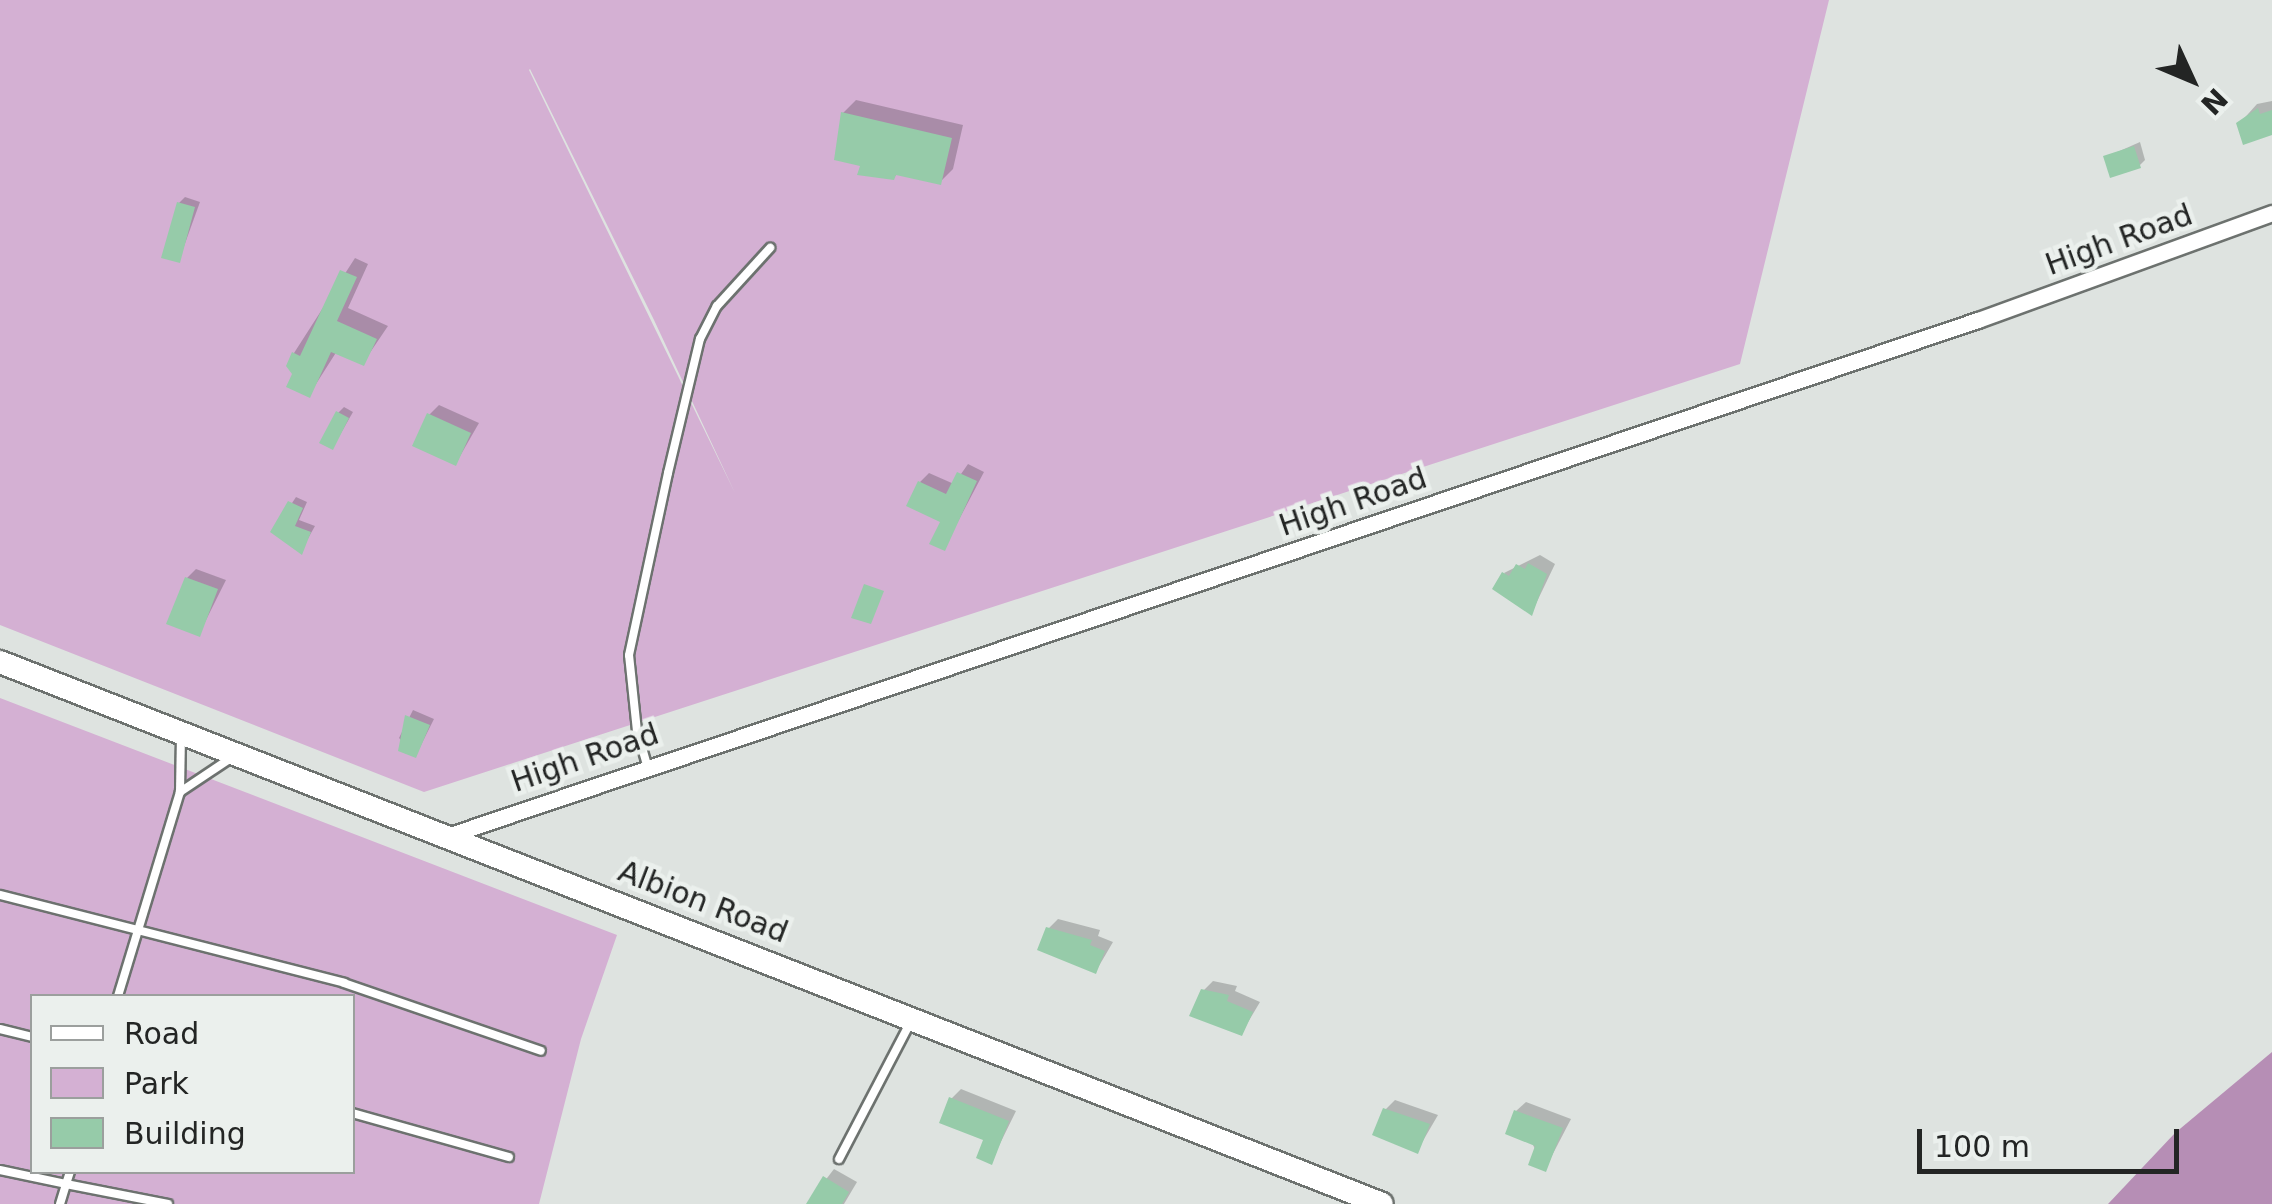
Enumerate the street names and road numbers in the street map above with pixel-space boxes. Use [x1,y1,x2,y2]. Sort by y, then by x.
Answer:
street label: High Road [2041,197,2197,283]
street label: High Road [1274,460,1432,544]
street label: High Road [506,716,664,800]
street label: Albion Road [613,853,793,951]

